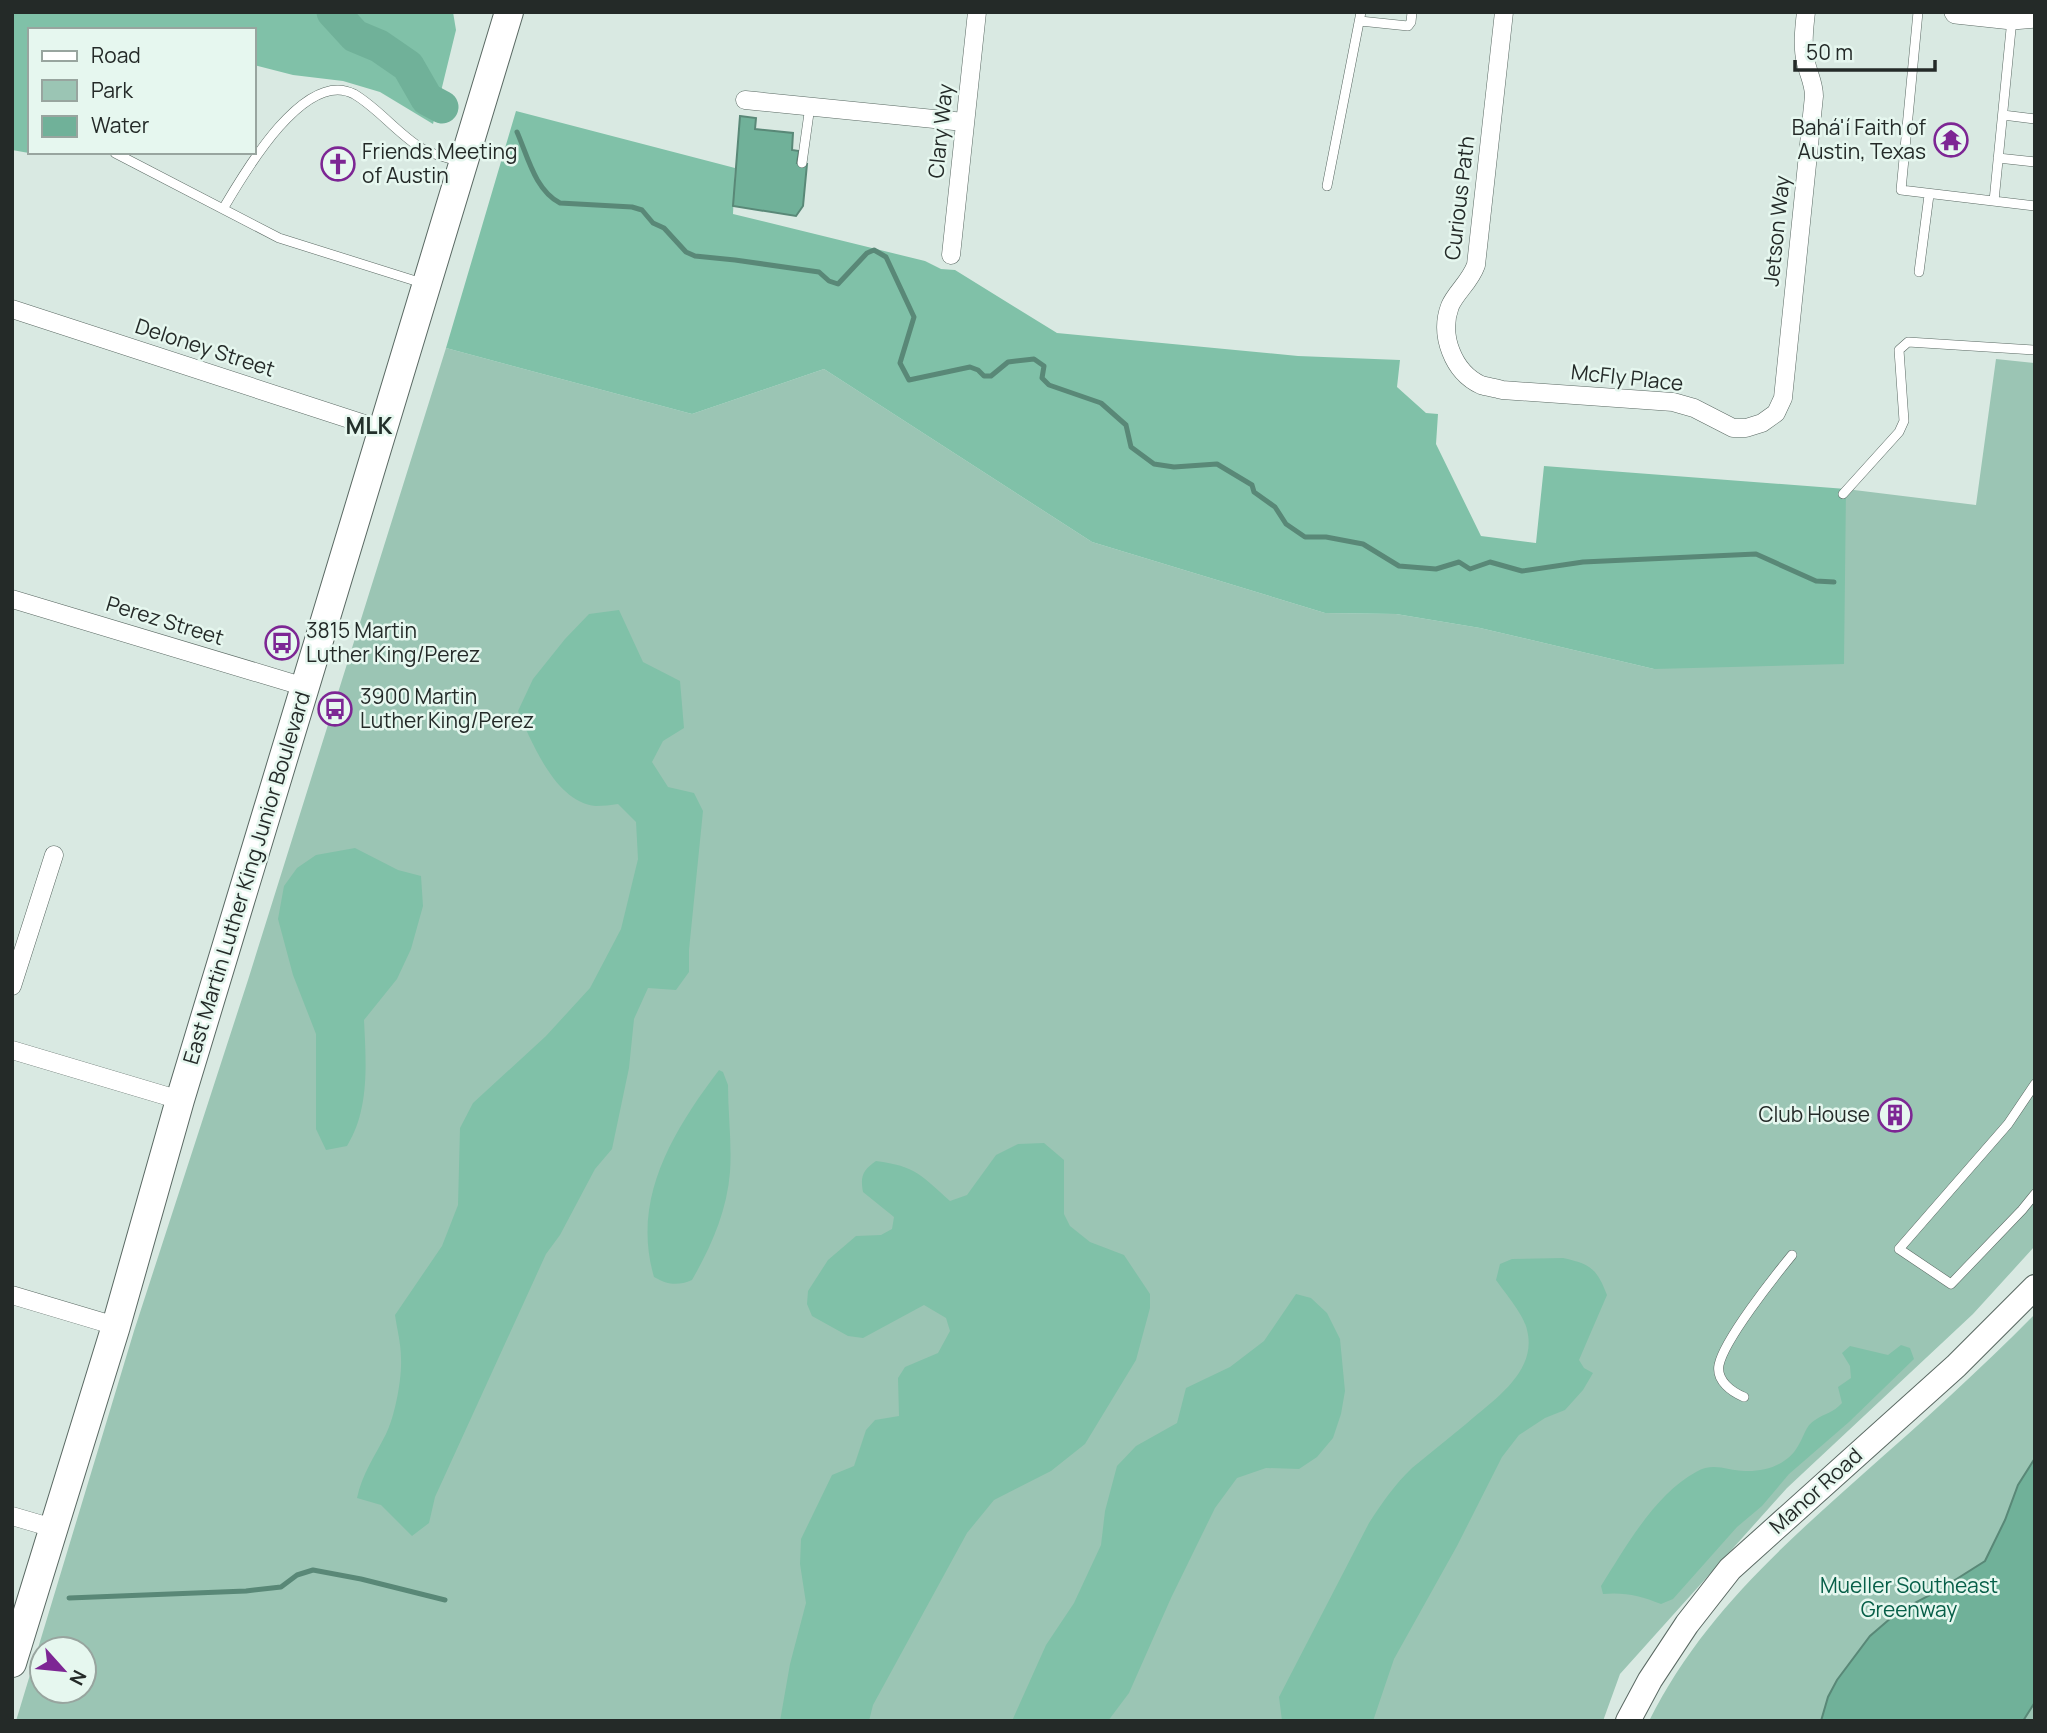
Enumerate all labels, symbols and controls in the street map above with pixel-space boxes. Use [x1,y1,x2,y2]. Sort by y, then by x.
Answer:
legend [28,28,256,154]
scale bar [1795,28,1935,72]
text: 50 m [1806,38,1853,66]
text: Road [91,41,141,69]
text: Park [91,76,133,104]
street label: Clary Way [921,82,959,180]
text: Water [91,111,150,139]
place label: Bahá'í Faith of Austin, Texas [1792,113,1927,165]
temple icon: Bahá'í Faith of Austin, Texas [1932,121,1970,159]
street label: Curious Path [1438,134,1481,262]
place label: Friends Meeting of Austin [362,137,518,189]
church icon: Friends Meeting of Austin [319,145,357,183]
street label: Jetson Way [1756,174,1796,288]
street label: Deloney Street [132,311,279,383]
street label: McFly Place [1570,357,1685,397]
district label: MLK [346,409,393,441]
street label: Perez Street [103,589,227,651]
place label: 3815 Martin Luther King/Perez [306,616,480,668]
bus stop icon: 3815 Martin Luther King/Perez [263,624,301,662]
place label: 3900 Martin Luther King/Perez [360,682,534,734]
street label: East Martin Luther King Junior Boulevard [176,688,316,1068]
bus stop icon: 3900 Martin Luther King/Perez [316,690,354,728]
building icon: Club House [1876,1096,1914,1134]
place label: Club House [1758,1100,1870,1128]
street label: Manor Road [1763,1441,1868,1539]
park label: Mueller Southeast Greenway [1820,1571,1998,1623]
north arrow [28,1635,98,1705]
text: N [63,1666,93,1690]

